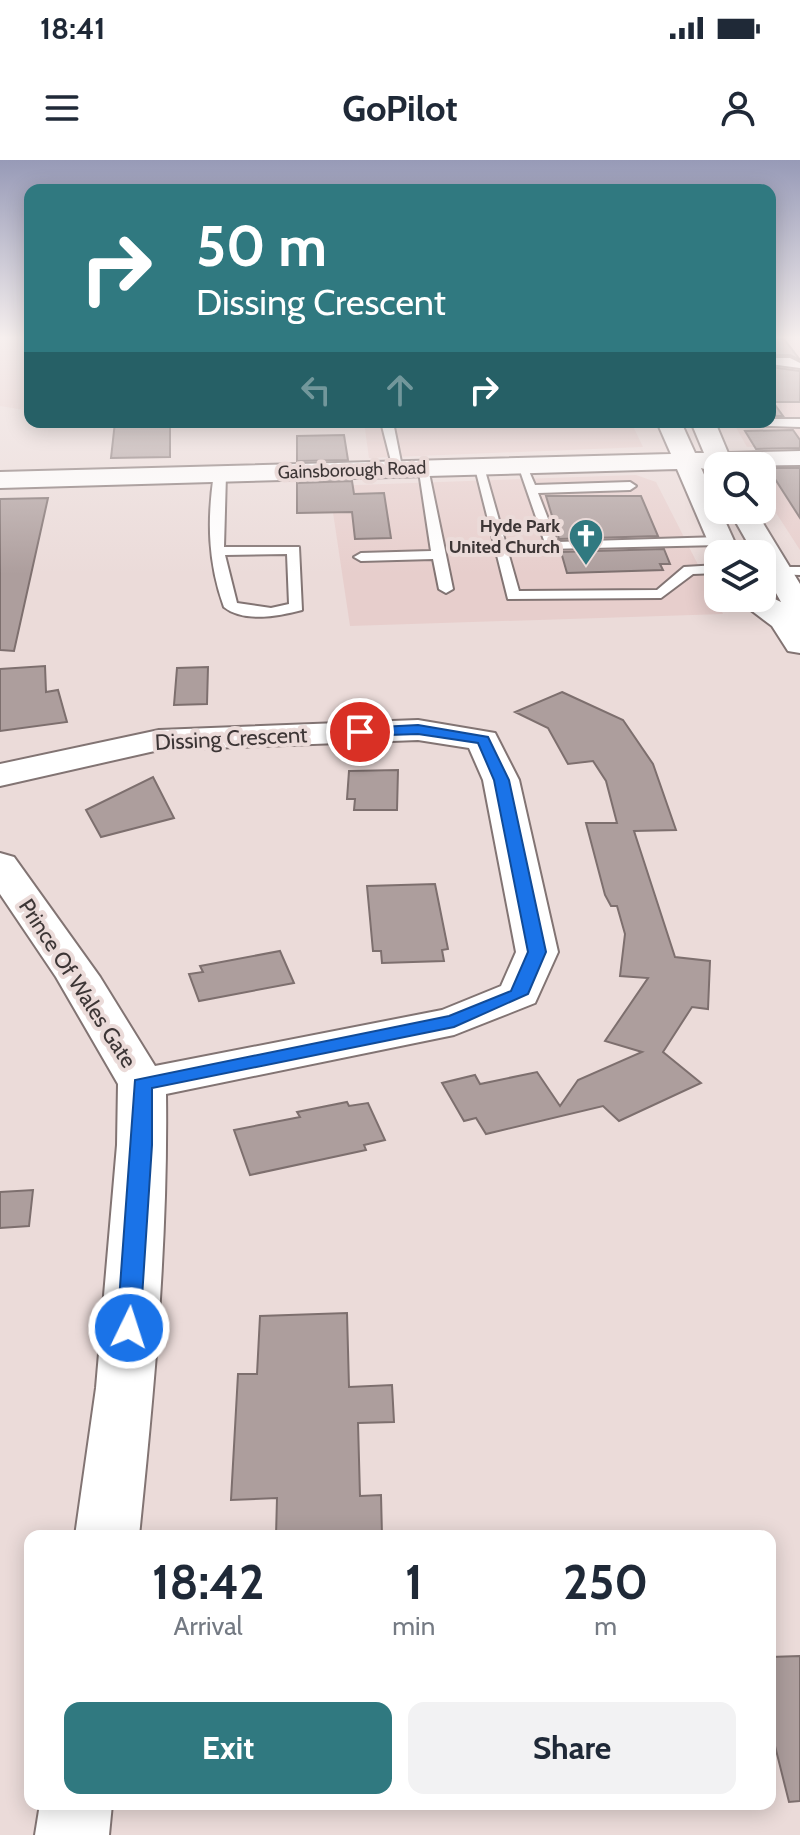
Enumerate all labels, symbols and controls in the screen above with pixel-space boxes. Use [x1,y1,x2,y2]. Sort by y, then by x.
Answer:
text: 18:41 [40,10,105,47]
icon: menu [40,86,84,130]
text: GoPilot [342,86,458,130]
icon: person [716,86,760,130]
text: 50 m [196,212,327,280]
icon: right [64,216,168,320]
text: Dissing Crescent [196,280,446,324]
icon: left [294,368,338,412]
icon: ahead [378,368,422,412]
icon: right [462,368,506,412]
map controls [704,452,776,612]
button: search [704,452,776,524]
street label: Gainsborough Road [277,456,427,484]
place label: Hyde Park United Church [449,515,560,558]
church icon: Hyde Park United Church [567,517,605,567]
button: layers [704,540,776,612]
pin [326,698,394,766]
icon: arrive [338,710,382,754]
street label: Dissing Crescent [154,721,309,756]
street label: Prince Of Wales Gate [13,894,142,1073]
position arrow [87,1286,171,1370]
text: 18:42 [152,1553,264,1611]
text: 1 [405,1553,423,1611]
text: 250 [563,1553,648,1611]
text: Arrival [174,1610,243,1642]
text: min [392,1610,435,1642]
text: m [594,1610,617,1642]
button: Exit [64,1702,392,1794]
button: Share [408,1702,736,1794]

